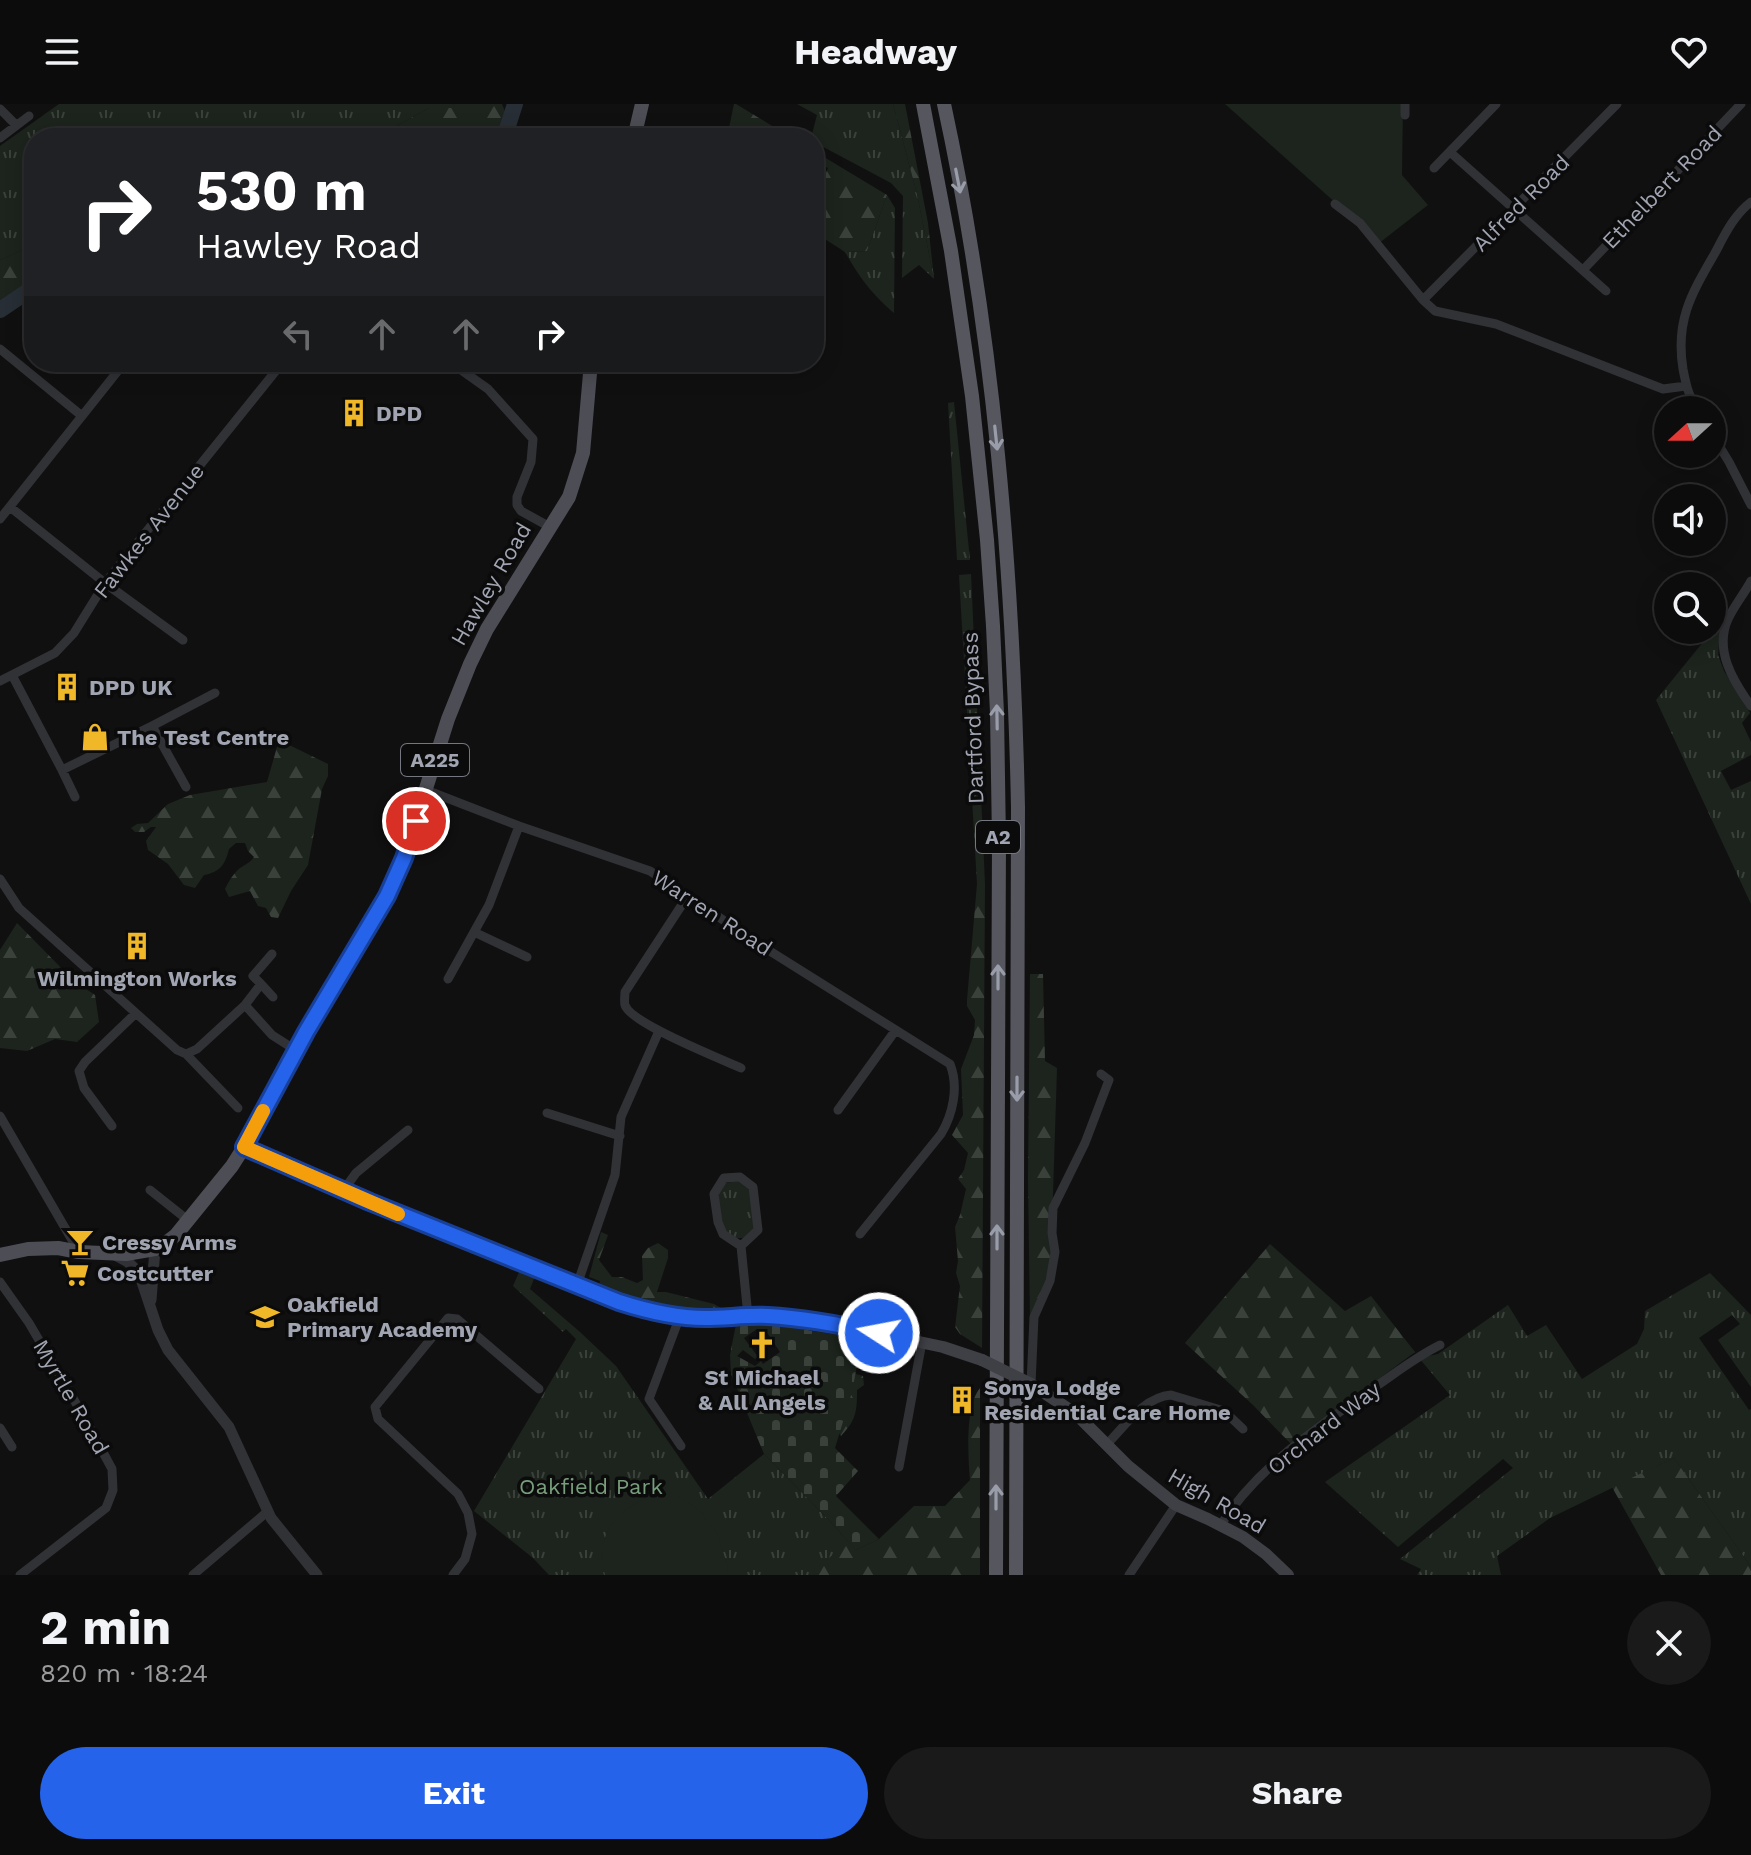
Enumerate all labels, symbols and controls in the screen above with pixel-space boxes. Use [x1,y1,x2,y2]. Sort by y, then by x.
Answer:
icon: menu [40,30,84,74]
icon: heart [1667,30,1711,74]
text: Headway [794,31,957,73]
street label: Ethelbert Road [1597,120,1727,254]
street label: Alfred Road [1468,150,1574,256]
text: 530 m [196,158,367,224]
icon: right [64,160,168,264]
one-way arrow [952,167,967,193]
text: Hawley Road [196,225,421,267]
icon: left [276,312,320,356]
icon: ahead [360,312,404,356]
icon: ahead [444,312,488,356]
icon: right [528,312,572,356]
north arrow [1654,396,1726,468]
map controls [1654,396,1726,644]
building icon: DPD [339,398,369,428]
place label: DPD [376,401,422,426]
one-way arrow [989,424,1004,451]
street label: Fawkes Avenue [89,459,209,603]
button: sound [1654,484,1726,556]
street label: Hawley Road [446,518,536,650]
button: search [1654,572,1726,644]
street label: Dartford Bypass [958,632,988,804]
building icon: DPD UK [52,672,82,702]
place label: DPD UK [89,675,173,700]
one-way arrow [989,704,1005,731]
shop icon: The Test Centre [80,722,110,752]
place label: The Test Centre [117,725,289,750]
road number: A225 [401,744,469,776]
pin [382,787,450,855]
icon: arrive [394,799,438,843]
road number: A2 [976,821,1020,853]
street label: Warren Road [647,865,777,961]
building icon: Wilmington Works [122,931,152,961]
one-way arrow [990,964,1006,991]
place label: Wilmington Works [37,966,237,991]
one-way arrow [1009,1075,1025,1102]
one-way arrow [989,1224,1005,1251]
bar icon: Cressy Arms [65,1227,95,1257]
place label: Cressy Arms [102,1230,237,1255]
supermarket icon: Costcutter [60,1258,90,1288]
place label: Costcutter [97,1261,214,1286]
position arrow [837,1291,921,1375]
place label: Oakfield Primary Academy [287,1292,478,1342]
school or university icon: Oakfield Primary Academy [250,1302,280,1332]
church icon: St Michael & All Angels [747,1330,777,1360]
street label: Myrtle Road [28,1335,114,1459]
place label: St Michael & All Angels [698,1365,826,1415]
place label: Sonya Lodge Residential Care Home [984,1375,1231,1425]
street label: Orchard Way [1263,1376,1386,1480]
building icon: Sonya Lodge Residential Care Home [947,1385,977,1415]
street label: High Road [1164,1463,1270,1539]
park label: Oakfield Park [519,1474,663,1499]
one-way arrow [988,1484,1004,1511]
text: 2 min [40,1599,171,1656]
button: close [1627,1601,1711,1685]
text: 820 m · 18:24 [40,1658,208,1688]
button: Exit [40,1747,868,1839]
button: Share [884,1747,1711,1839]

